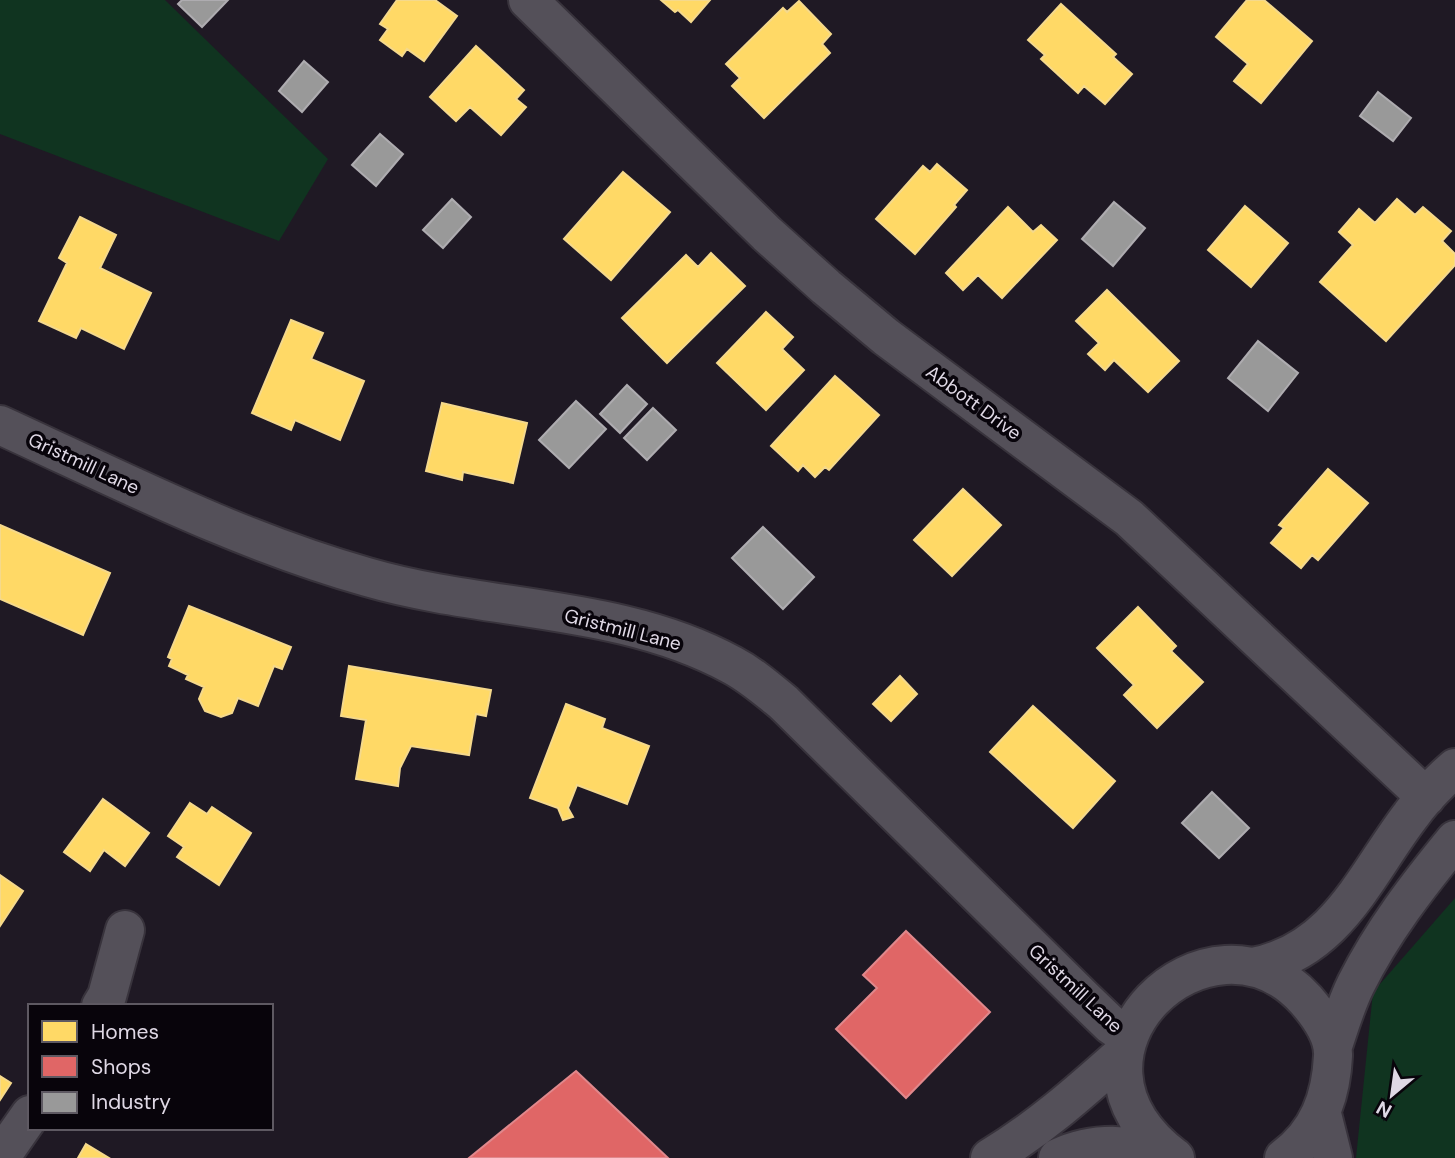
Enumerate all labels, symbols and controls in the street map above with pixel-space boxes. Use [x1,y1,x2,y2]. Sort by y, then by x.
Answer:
street label: Abbott Drive [921,359,1026,446]
street label: Gristmill Lane [24,427,143,500]
street label: Gristmill Lane [562,603,684,656]
street label: Gristmill Lane [1023,938,1128,1038]
legend [28,1004,273,1130]
text: Homes [91,1018,159,1046]
text: Shops [91,1053,151,1081]
north arrow [1357,1060,1427,1130]
text: Industry [91,1088,171,1116]
text: N [1372,1095,1396,1124]

